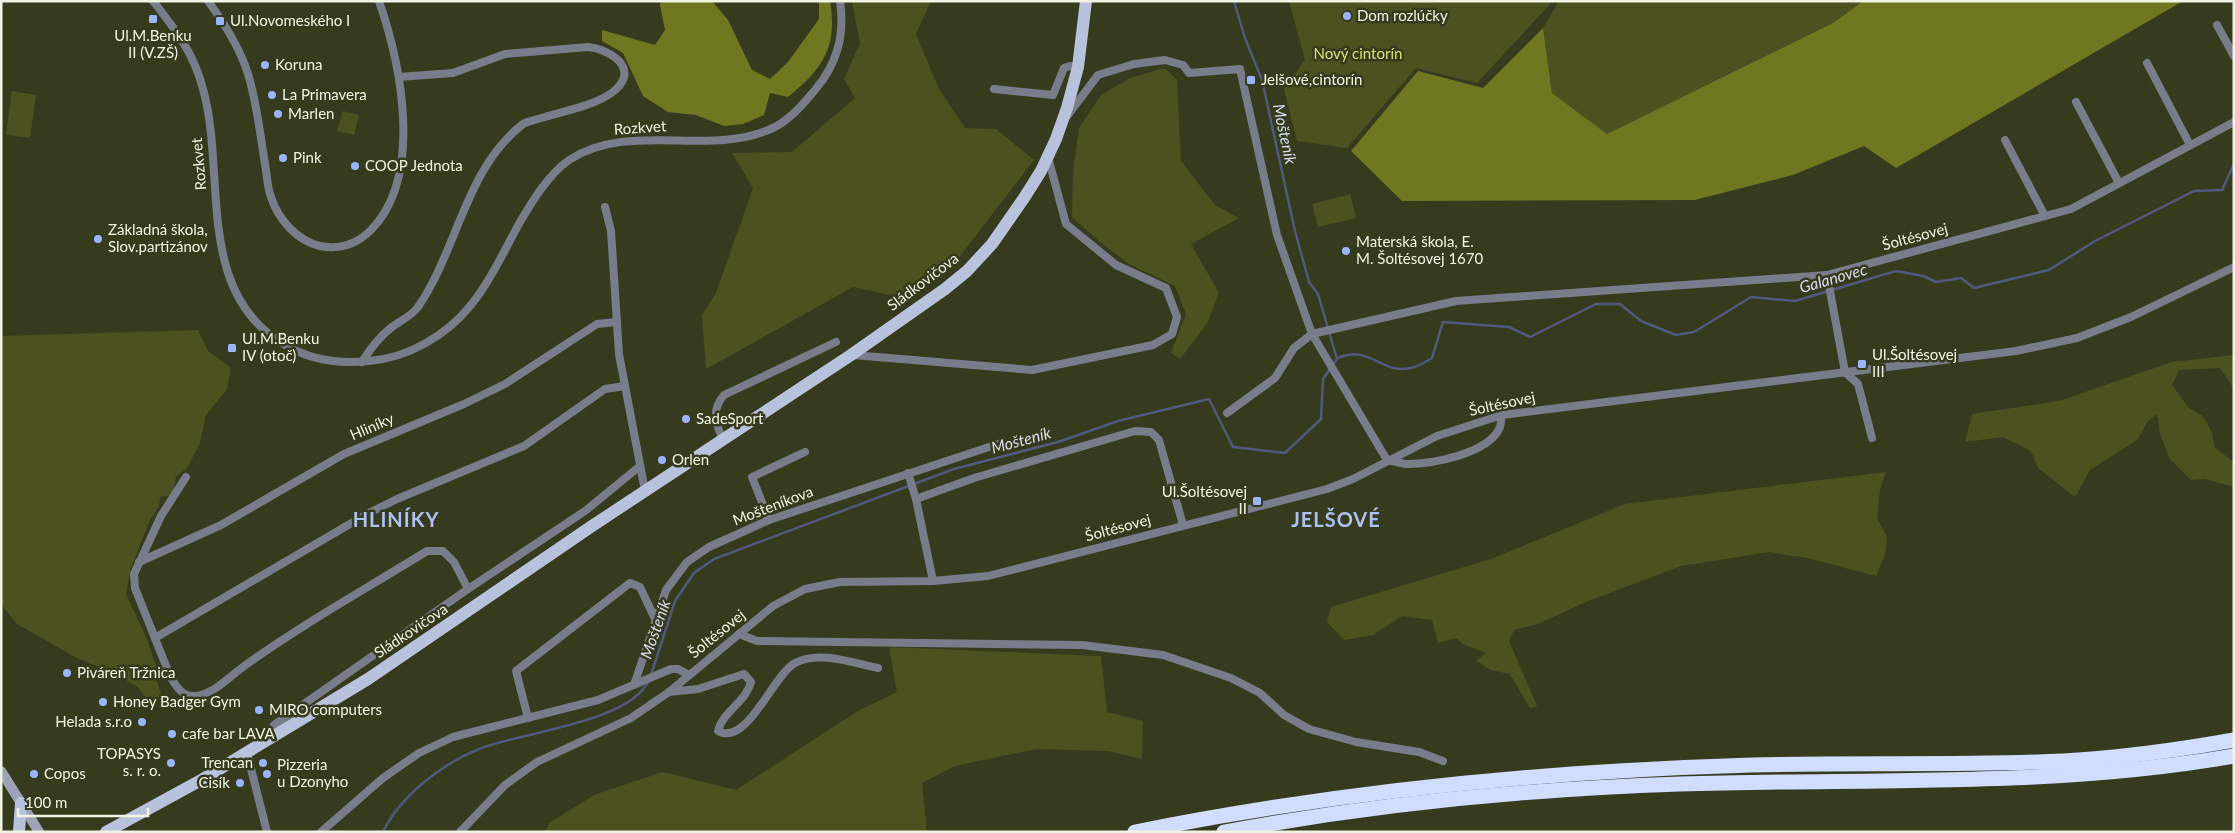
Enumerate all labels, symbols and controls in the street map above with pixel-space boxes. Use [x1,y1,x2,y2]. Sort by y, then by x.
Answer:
place label: Dom rozlúčky [1357,6,1448,24]
marker: Dom rozlúčky [1341,10,1353,22]
place label: Ul.Novomeského I [230,11,350,29]
marker: Ul.M.Benku II (V.ZŠ) [147,13,159,25]
marker: Ul.Novomeského I [214,15,226,27]
place label: Ul.M.Benku II (V.ZŠ) [114,26,192,61]
park label: Nový cintorín [1314,44,1402,62]
place label: Koruna [275,55,323,73]
marker: Koruna [259,59,271,71]
place label: Jelšové,cintorín [1261,70,1362,88]
marker: Jelšové,cintorín [1245,74,1257,86]
place label: La Primavera [282,85,367,103]
marker: La Primavera [266,89,278,101]
water label: Mošteník [1270,102,1301,166]
place label: Marlen [288,104,334,122]
marker: Marlen [272,108,284,120]
street label: Rozkvet [613,116,667,138]
street label: Rozkvet [187,137,209,191]
place label: Pink [293,148,322,166]
marker: Pink [277,152,289,164]
place label: COOP Jednota [365,156,463,174]
marker: COOP Jednota [349,160,361,172]
street label: Šoltésovej [1880,219,1950,253]
place label: Základná škola, Slov.partizánov [108,220,208,255]
place label: Materská škola, E. M. Šoltésovej 1670 [1356,232,1483,267]
marker: Základná škola, Slov.partizánov [92,233,104,245]
marker: Materská škola, E. M. Šoltésovej 1670 [1340,245,1352,257]
street label: Sládkovičova [883,249,962,314]
water label: Galanovec [1797,259,1869,296]
place label: Ul.M.Benku IV (otoč) [242,329,319,364]
marker: Ul.M.Benku IV (otoč) [226,342,238,354]
place label: Ul.Šoltésovej III [1872,345,1957,380]
marker: Ul.Šoltésovej III [1856,358,1868,370]
street label: Šoltésovej [1467,387,1537,419]
street label: Hliníky [347,409,397,443]
place label: SadeSport [696,409,764,427]
marker: SadeSport [680,413,692,425]
water label: Mošteník [989,422,1053,457]
place label: Orlen [672,450,709,468]
marker: Orlen [656,454,668,466]
street label: Mošteníkova [730,481,815,529]
place label: Ul.Šoltésovej II [1162,482,1247,517]
marker: Ul.Šoltésovej II [1251,495,1263,507]
district label: HLINÍKY [353,507,439,531]
district label: JELŠOVÉ [1291,507,1381,531]
street label: Šoltésovej [1083,510,1153,544]
water label: Mošteník [636,596,674,661]
street label: Sládkovičova [370,599,451,661]
street label: Šoltésovej [685,605,748,661]
place label: Piváreň Tržnica [77,663,175,681]
marker: Piváreň Tržnica [61,667,73,679]
place label: Honey Badger Gym [113,692,241,710]
marker: Honey Badger Gym [97,696,109,708]
place label: MIRO computers [269,700,382,718]
marker: MIRO computers [253,704,265,716]
place label: Helada s.r.o [55,712,132,730]
marker: Helada s.r.o [136,716,148,728]
place label: cafe bar LAVA [182,724,276,742]
marker: cafe bar LAVA [166,728,178,740]
place label: TOPASYS s. r. o. [97,744,161,779]
place label: Trencan [201,753,253,771]
place label: Pizzeria u Dzonyho [277,755,348,790]
marker: TOPASYS s. r. o. [165,757,177,769]
marker: Trencan [257,757,269,769]
place label: Copos [44,764,86,782]
marker: Copos [28,768,40,780]
marker: Pizzeria u Dzonyho [261,768,273,780]
place label: Cisík [198,773,230,791]
marker: Cisík [234,777,246,789]
scale bar [18,786,148,818]
text: 100 m [25,793,67,811]

